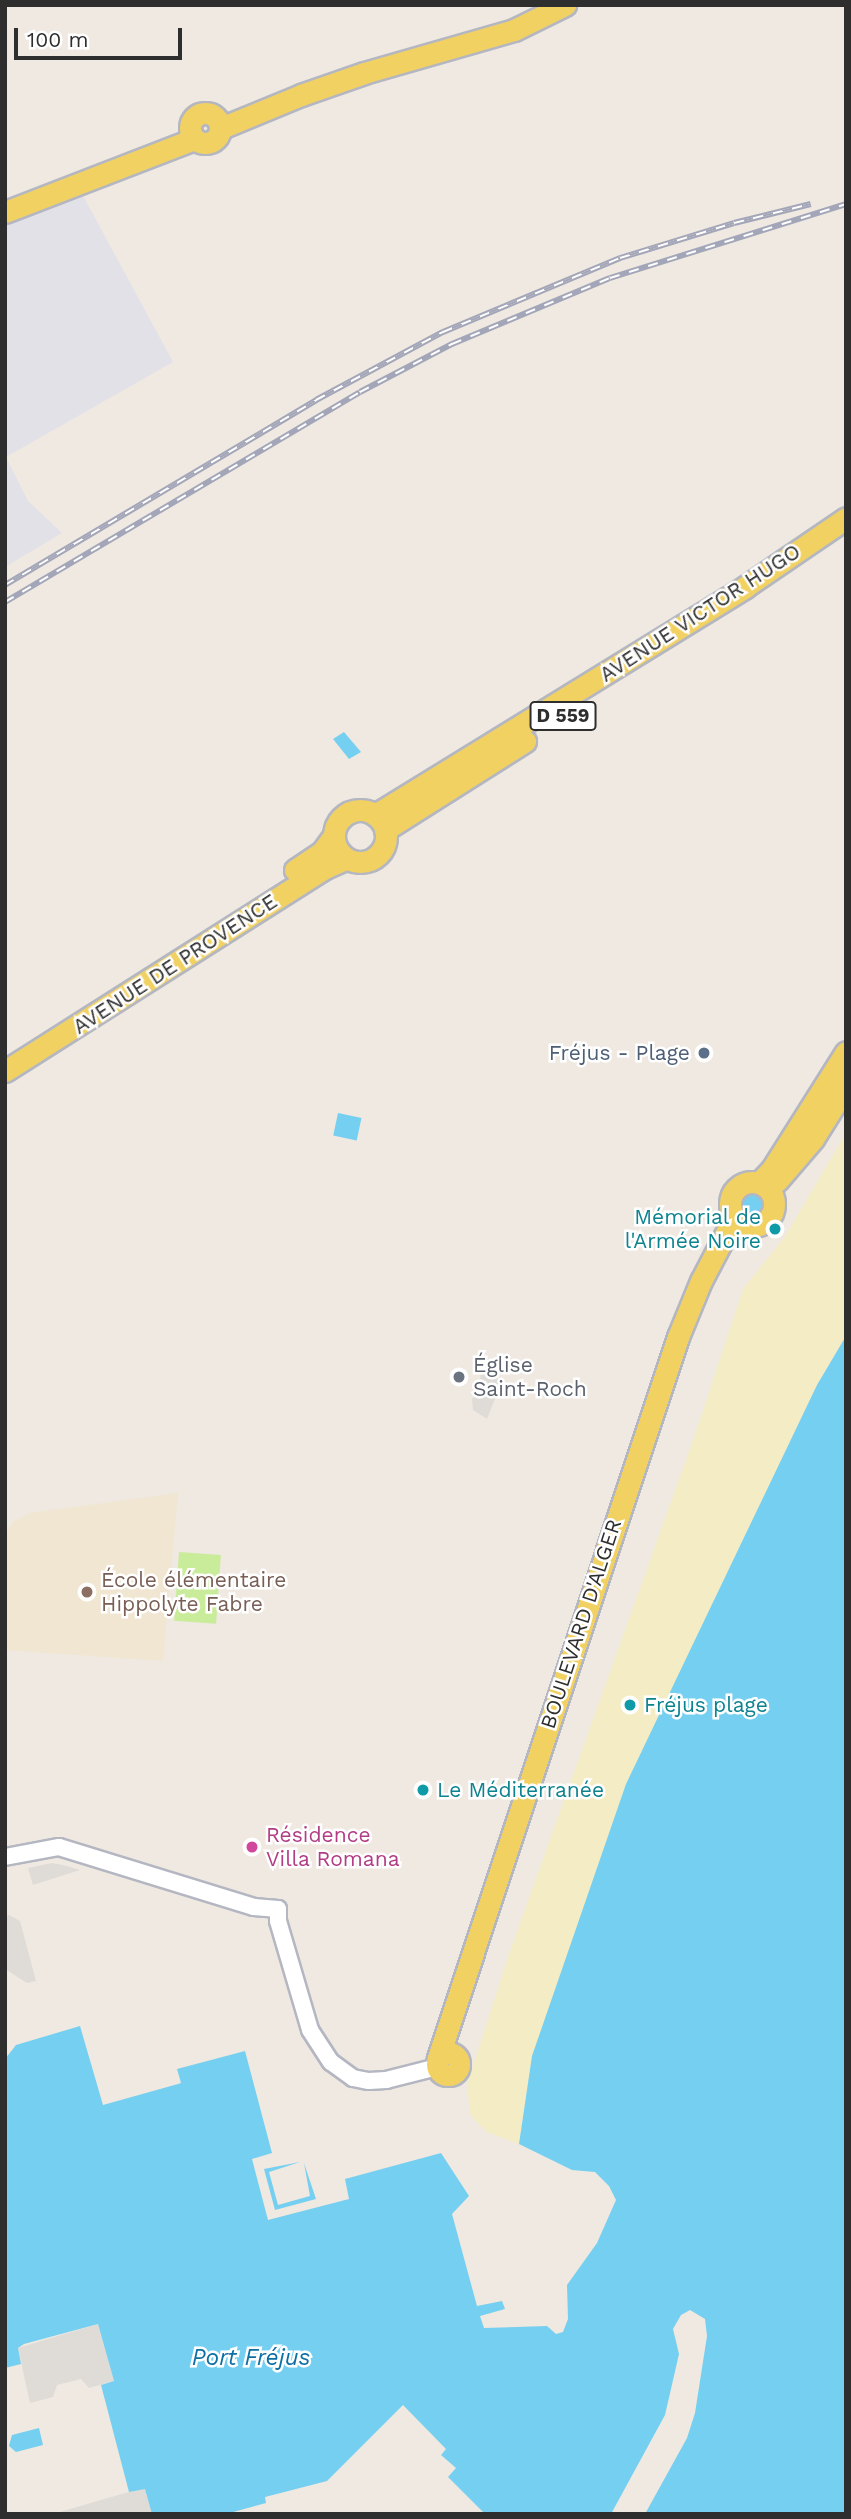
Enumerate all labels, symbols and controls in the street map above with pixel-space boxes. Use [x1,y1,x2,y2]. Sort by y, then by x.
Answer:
scale bar [18,14,186,58]
text: 100 m [27,27,89,52]
street label: AVENUE VICTOR HUGO [595,538,805,688]
road number: D 559 [528,701,598,732]
street label: AVENUE DE PROVENCE [68,889,282,1039]
place label: Fréjus - Plage [549,1040,690,1066]
marker: Fréjus - Plage [696,1045,712,1061]
place label: Mémorial de l'Armée Noire [625,1204,761,1254]
marker: Mémorial de l'Armée Noire [767,1221,783,1237]
place label: Église Saint-Roch [473,1352,587,1402]
marker: Église Saint-Roch [451,1369,467,1385]
street label: BOULEVARD D'ALGER [535,1516,627,1732]
place label: École élémentaire Hippolyte Fabre [101,1567,286,1617]
marker: École élémentaire Hippolyte Fabre [79,1584,95,1600]
place label: Fréjus plage [644,1692,768,1718]
marker: Fréjus plage [622,1697,638,1713]
place label: Le Méditerranée [437,1777,604,1803]
marker: Le Méditerranée [415,1782,431,1798]
place label: Résidence Villa Romana [266,1822,400,1872]
marker: Résidence Villa Romana [244,1839,260,1855]
water label: Port Fréjus [192,2344,310,2372]

